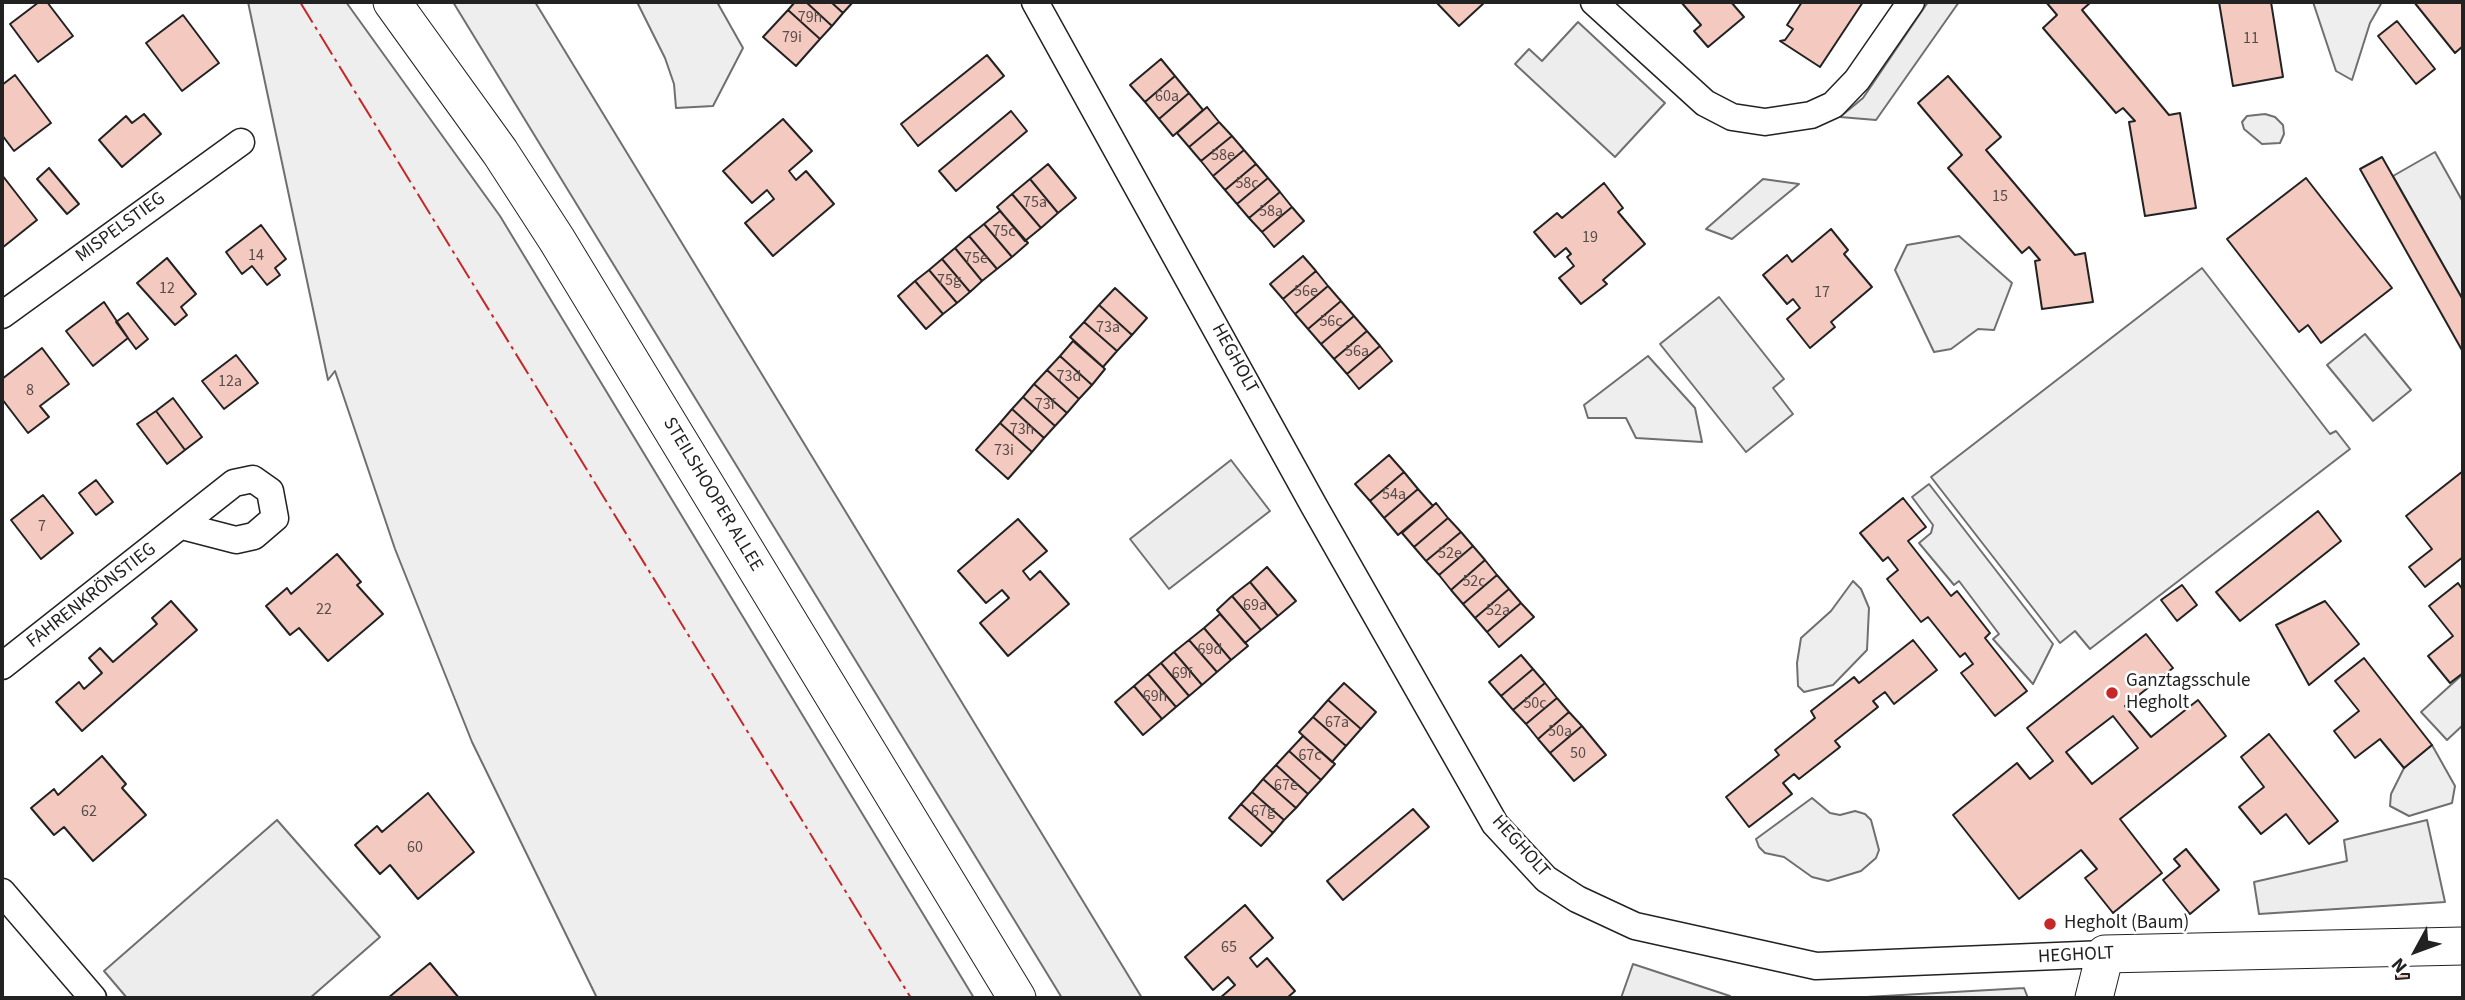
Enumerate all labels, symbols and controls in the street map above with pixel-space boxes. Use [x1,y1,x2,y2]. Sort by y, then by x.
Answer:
house number: 79h [798,8,822,28]
house number: 79i [782,28,802,48]
house number: 11 [2243,29,2259,49]
house number: 60a [1155,87,1179,107]
house number: 58e [1211,146,1235,166]
house number: 58c [1235,174,1259,194]
house number: 15 [1992,187,2008,207]
street label: MISPELSTIEG [72,188,170,268]
house number: 75a [1023,193,1047,213]
house number: 58a [1259,202,1283,222]
house number: 75c [992,222,1016,242]
house number: 19 [1582,228,1598,248]
house number: 14 [248,246,264,266]
house number: 75e [964,249,988,269]
house number: 75g [937,271,961,291]
house number: 12 [159,279,175,299]
house number: 56e [1294,282,1318,302]
house number: 17 [1814,283,1830,303]
house number: 56c [1319,312,1343,332]
house number: 73a [1096,318,1120,338]
street label: HEGHOLT [1206,320,1262,398]
house number: 56a [1345,342,1369,362]
house number: 73d [1057,367,1081,387]
house number: 12a [218,372,242,392]
house number: 8 [26,381,34,401]
house number: 73f [1035,395,1055,415]
street label: STEILSHOOPER ALLEE [657,414,767,576]
house number: 73h [1010,420,1034,440]
house number: 73i [994,441,1014,461]
house number: 54a [1382,485,1406,505]
house number: 7 [38,517,46,537]
street label: FAHRENKRÖNSTIEG [23,538,161,654]
house number: 52e [1438,544,1462,564]
house number: 52c [1462,572,1486,592]
house number: 69a [1243,596,1267,616]
house number: 22 [316,600,332,620]
house number: 52a [1486,601,1510,621]
house number: 69d [1198,640,1222,660]
house number: 69f [1172,664,1192,684]
place label: Ganztagsschule Hegholt [2126,671,2250,715]
marker: Ganztagsschule Hegholt [2104,685,2120,701]
house number: 69h [1143,687,1167,707]
house number: 50c [1523,694,1547,714]
house number: 67a [1325,713,1349,733]
house number: 50a [1548,722,1572,742]
house number: 50 [1570,744,1586,764]
house number: 67c [1298,746,1322,766]
house number: 67e [1274,776,1298,796]
house number: 62 [81,802,97,822]
house number: 67g [1251,802,1275,822]
street label: HEGHOLT [1486,811,1554,883]
house number: 60 [407,838,423,858]
place label: Hegholt (Baum) [2064,913,2189,935]
marker: Hegholt (Baum) [2042,916,2058,932]
north arrow [2381,916,2451,986]
house number: 65 [1221,938,1237,958]
street label: HEGHOLT [2037,943,2115,969]
text: N [2385,951,2414,979]

